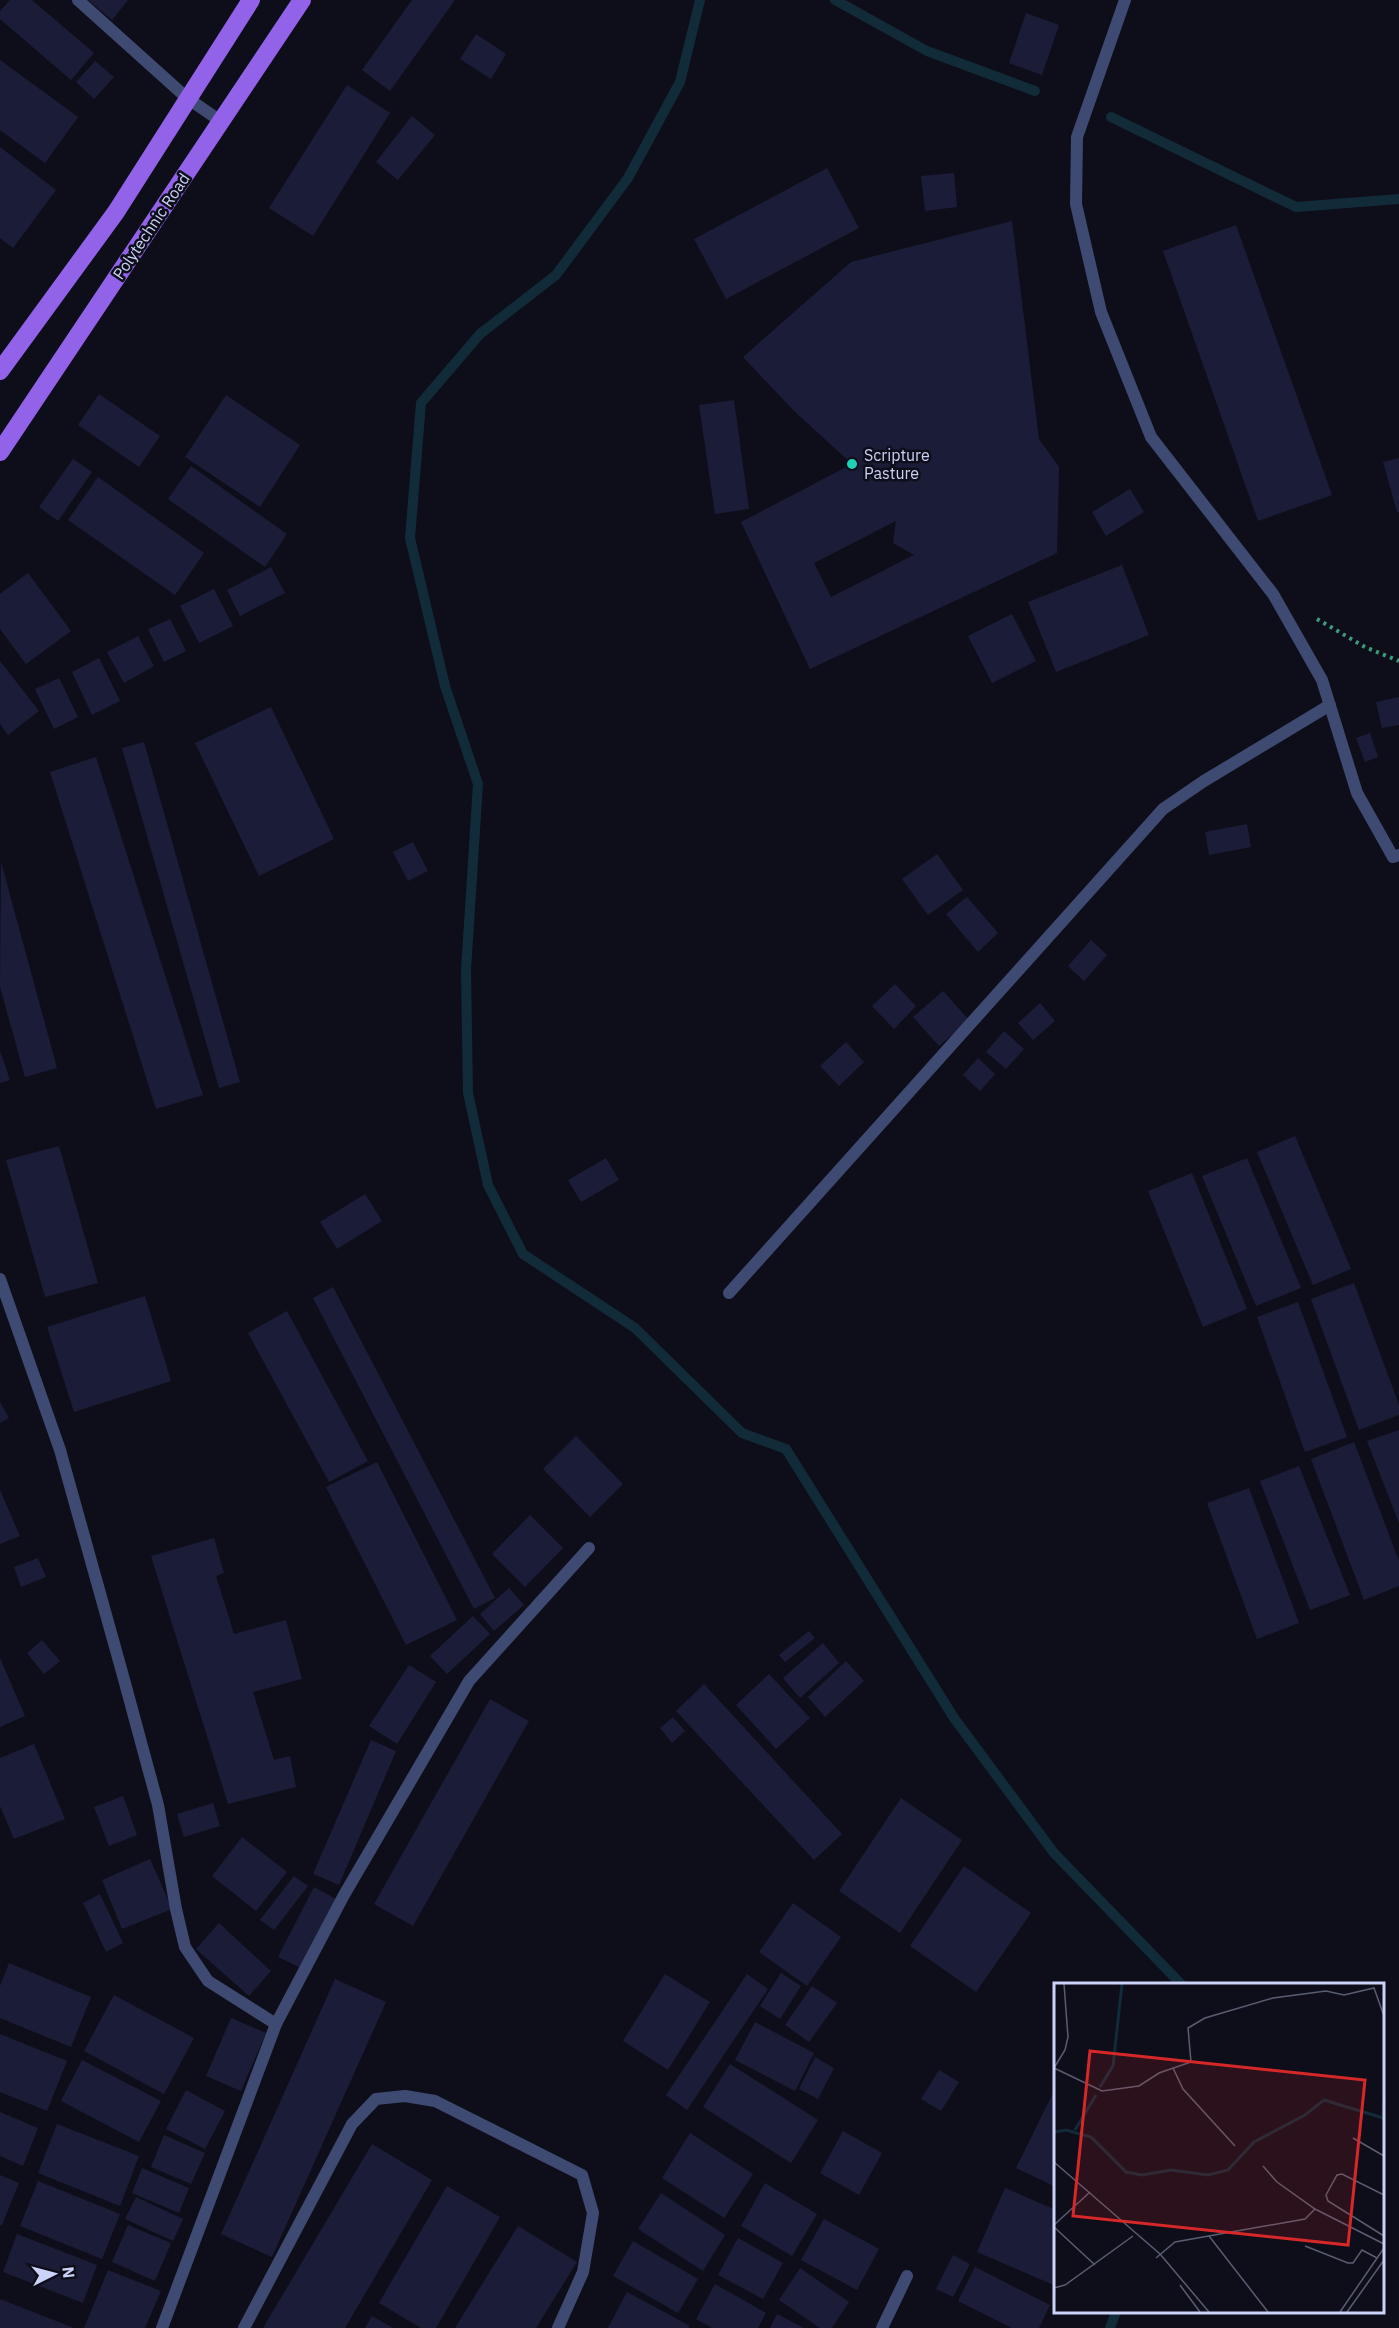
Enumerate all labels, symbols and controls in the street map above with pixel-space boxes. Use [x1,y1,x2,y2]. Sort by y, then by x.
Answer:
street label: Polytechnic Road [108,169,194,283]
place label: Scripture Pasture [864,445,930,483]
marker: Scripture Pasture [845,457,859,471]
inset map [1054,1983,1384,2313]
north arrow [24,2244,84,2304]
text: N [58,2266,79,2279]

